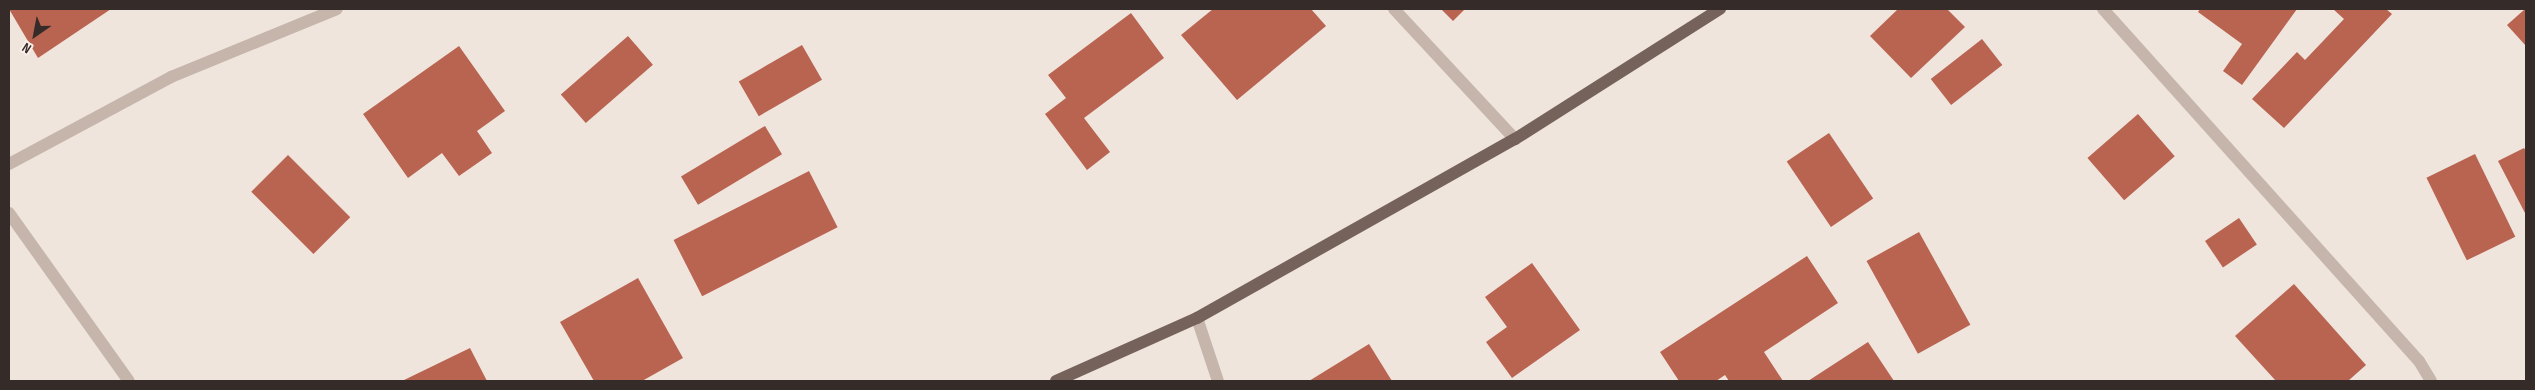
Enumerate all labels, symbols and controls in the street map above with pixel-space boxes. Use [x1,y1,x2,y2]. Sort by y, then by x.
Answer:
north arrow [10,10,60,60]
text: N [19,39,34,57]

